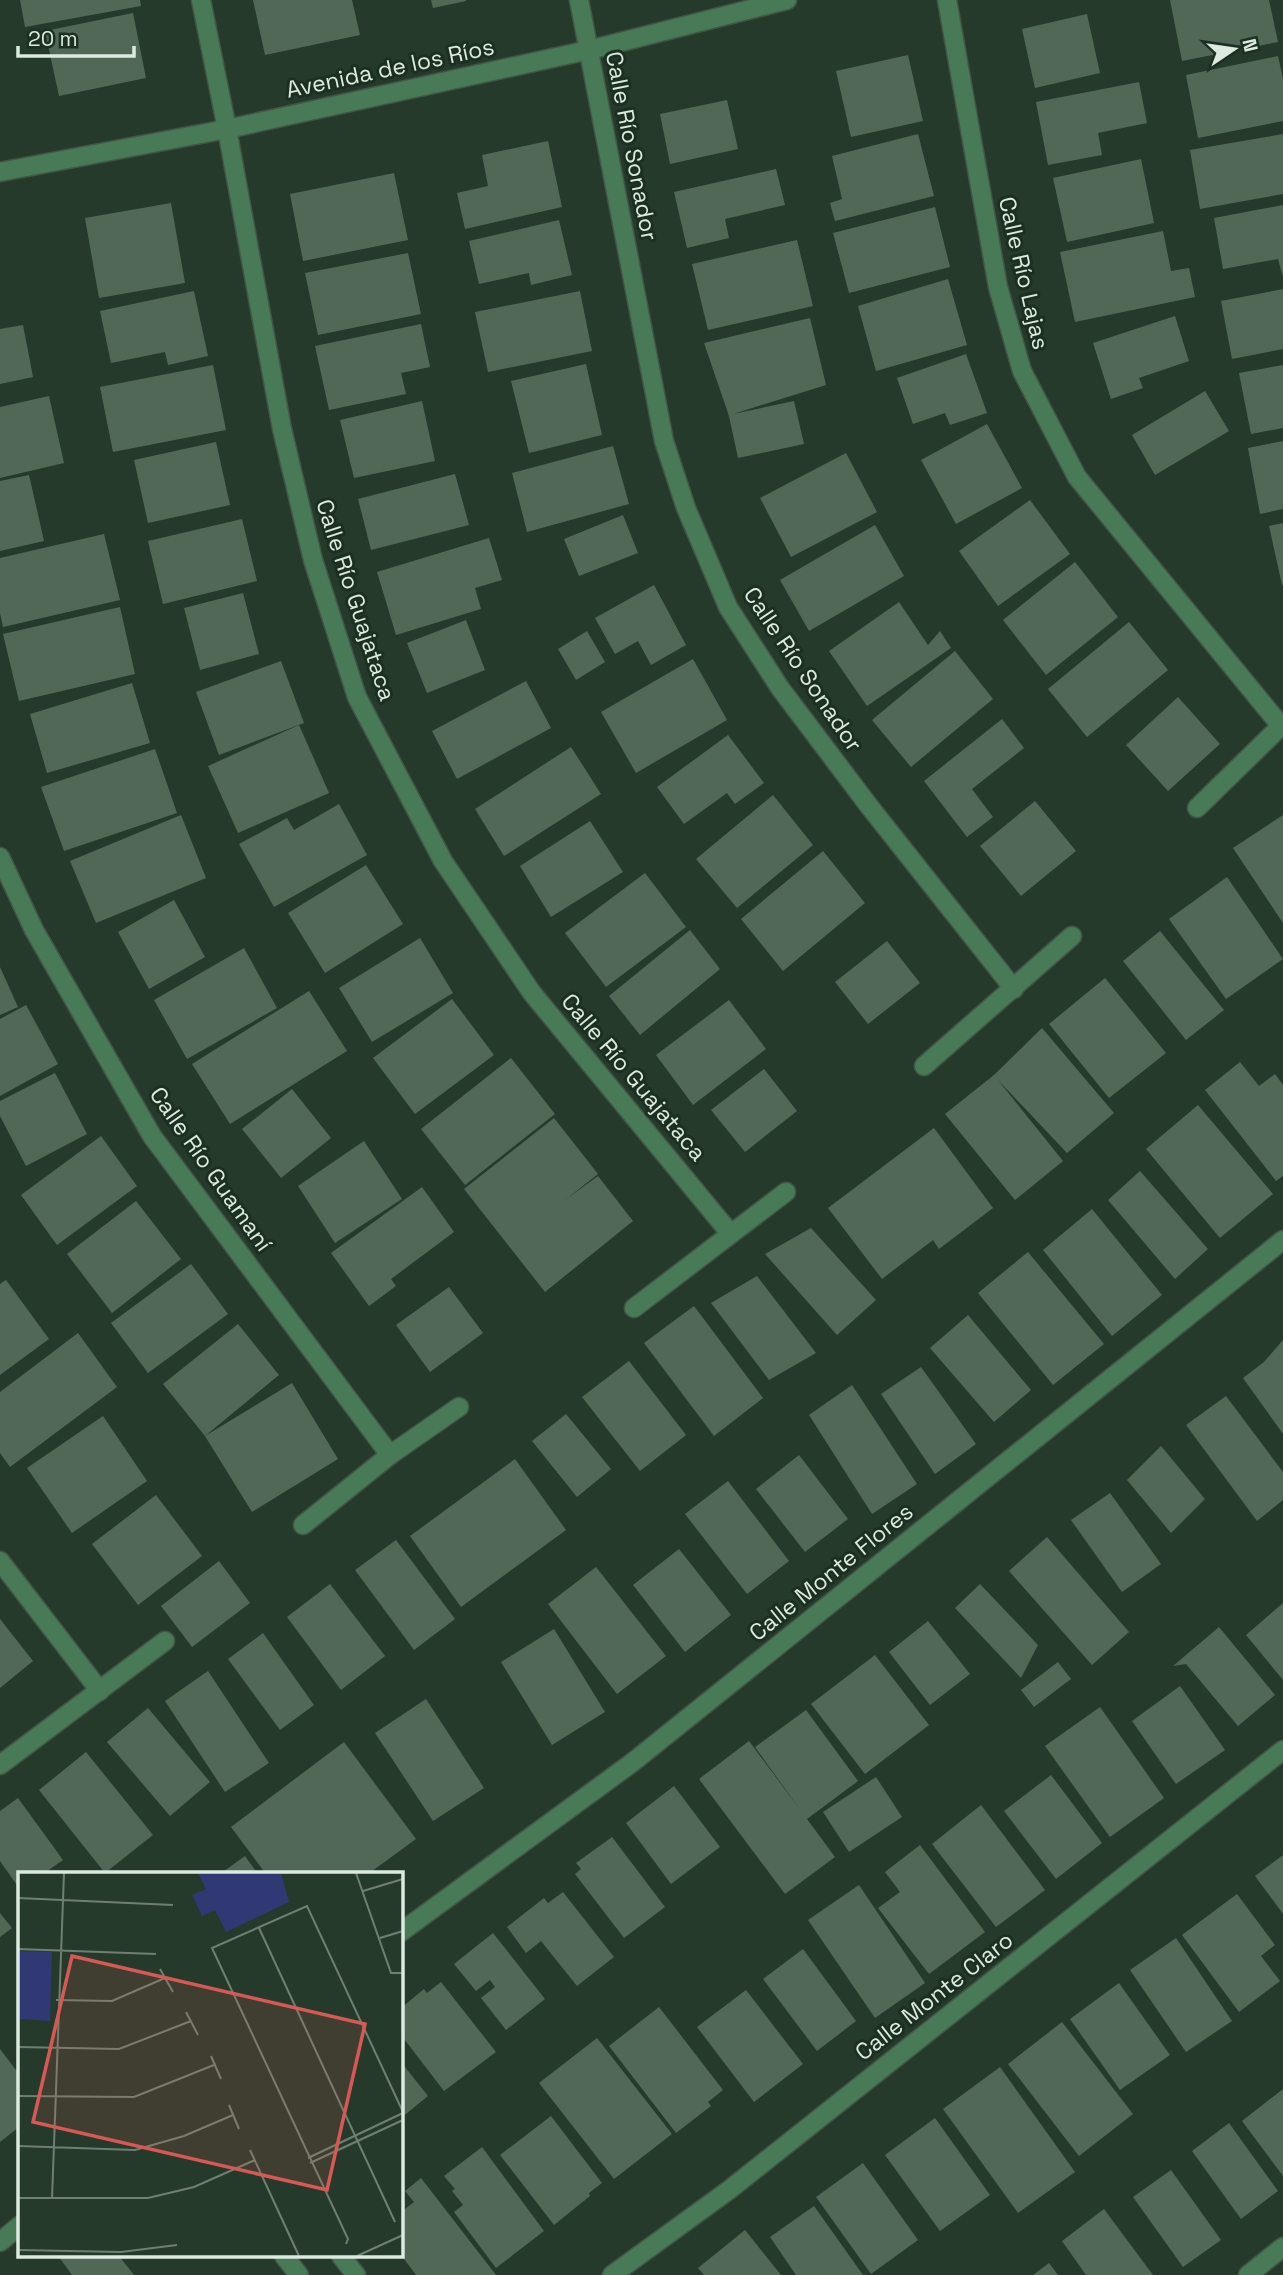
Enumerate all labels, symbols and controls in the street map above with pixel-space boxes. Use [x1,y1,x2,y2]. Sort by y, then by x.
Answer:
scale bar [18,14,133,58]
north arrow [1199,14,1269,84]
text: 20 m [28,25,78,52]
street label: Avenida de los Ríos [283,31,497,105]
text: N [1236,36,1264,54]
street label: Calle Río Sonador [599,49,665,243]
street label: Calle Río Lajas [992,194,1056,352]
street label: Calle Río Guajataca [309,495,403,705]
street label: Calle Río Sonador [737,581,869,757]
street label: Calle Río Guajataca [555,987,713,1167]
street label: Calle Río Guamaní [143,1081,279,1257]
street label: Calle Monte Flores [743,1497,919,1647]
inset map [18,1872,402,2258]
street label: Calle Monte Claro [849,1925,1019,2067]

